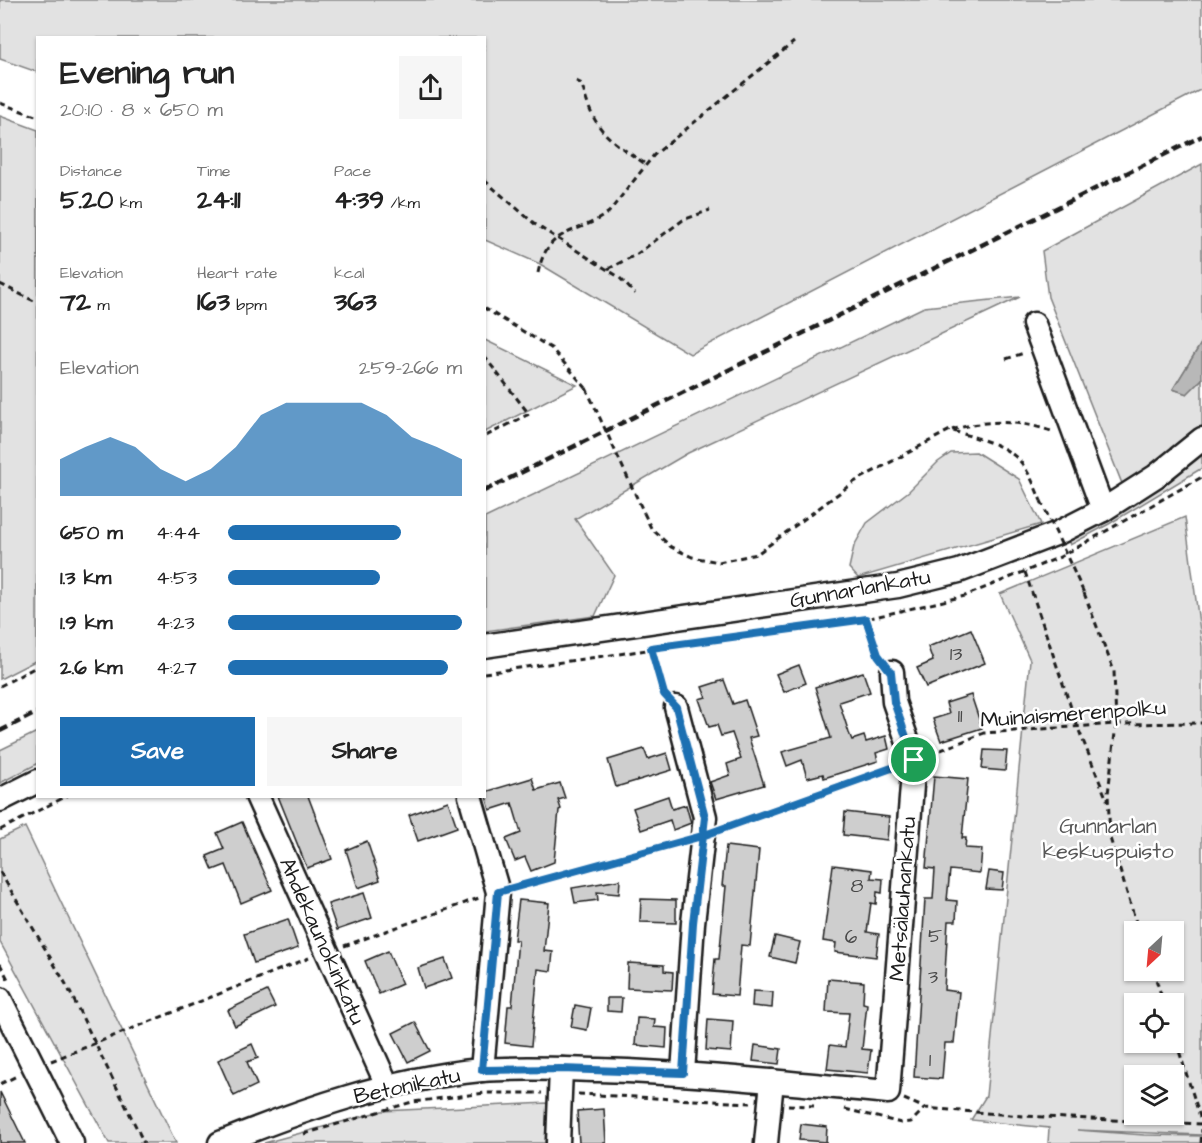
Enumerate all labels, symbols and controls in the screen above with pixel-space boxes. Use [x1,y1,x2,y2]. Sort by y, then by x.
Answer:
text: Evening run [60,50,234,96]
button: share [399,56,462,119]
text: 20:10 · 8 × 650 m [60,96,223,124]
text: Distance [60,160,122,182]
text: Time [197,160,231,182]
text: Pace [334,160,371,182]
text: 5.20 [60,182,113,218]
text: 24:11 [197,182,241,218]
text: 4:39 [334,182,384,218]
text: km [113,192,142,214]
text: /km [384,192,420,214]
text: Elevation [60,262,123,284]
text: Heart rate [197,262,277,284]
text: kcal [334,262,365,284]
text: 72 [60,284,91,320]
text: 163 [197,284,230,320]
text: 363 [334,284,377,320]
text: m [91,294,110,316]
text: bpm [230,294,267,316]
text: Elevation [60,354,139,382]
text: 259–266 m [359,354,462,382]
text: 650 m [60,519,123,547]
text: 4:44 [156,519,200,547]
street label: Gunnarlankatu [787,561,933,617]
text: 1.3 km [60,564,111,592]
text: 4:53 [156,564,197,592]
text: 1.9 km [60,609,113,637]
text: 4:23 [156,609,195,637]
house number: 13 [950,640,962,668]
text: 2.6 km [60,654,123,682]
text: 4:27 [156,654,197,682]
street label: Muinaismerenpolku [979,692,1167,736]
house number: 11 [957,702,963,730]
button: Save [60,717,255,786]
button: Share [267,717,462,786]
pin [888,734,939,785]
icon: arrive [897,743,930,776]
park label: Gunnarlan keskuspuisto [1042,811,1174,867]
street label: Metsälauhankatu [882,816,924,982]
street label: Ahdekaunokinkatu [271,852,373,1030]
house number: 8 [851,872,864,900]
north arrow [1124,921,1184,981]
map controls [1124,921,1184,1125]
house number: 5 [928,922,942,950]
house number: 6 [845,923,858,951]
house number: 3 [928,963,938,991]
button: locate [1124,993,1184,1053]
house number: 1 [929,1046,932,1074]
street label: Betonikatu [351,1060,463,1112]
button: layers [1124,1065,1184,1125]

